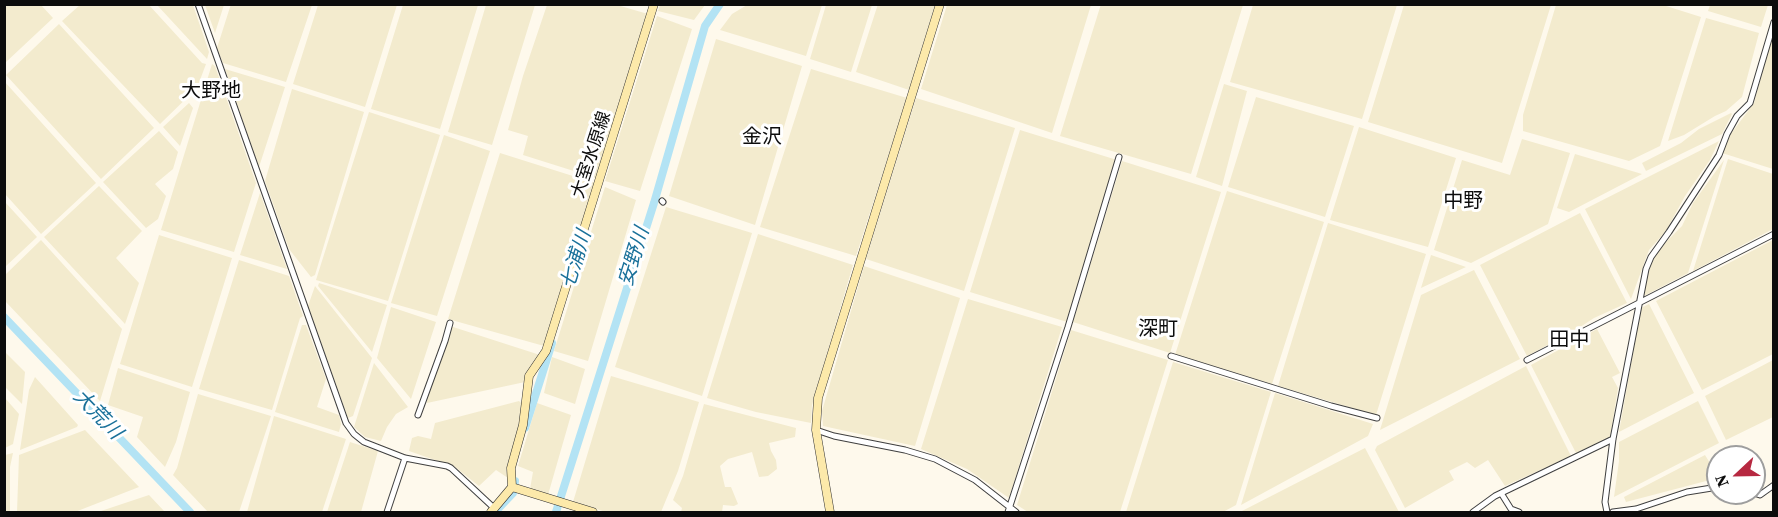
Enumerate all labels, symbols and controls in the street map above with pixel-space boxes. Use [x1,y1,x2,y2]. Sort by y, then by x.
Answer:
district label: 大野地 [181,80,241,104]
street label: 大室水原線 [568,109,616,201]
district label: 金沢 [742,126,782,150]
district label: 中野 [1443,190,1483,214]
water label: 安野川 [615,225,655,289]
water label: 七浦川 [557,228,597,292]
district label: 深町 [1138,318,1178,342]
district label: 田中 [1549,329,1589,353]
water label: 大荒川 [68,385,126,445]
north arrow [1706,445,1766,505]
text: N [1709,471,1734,491]

